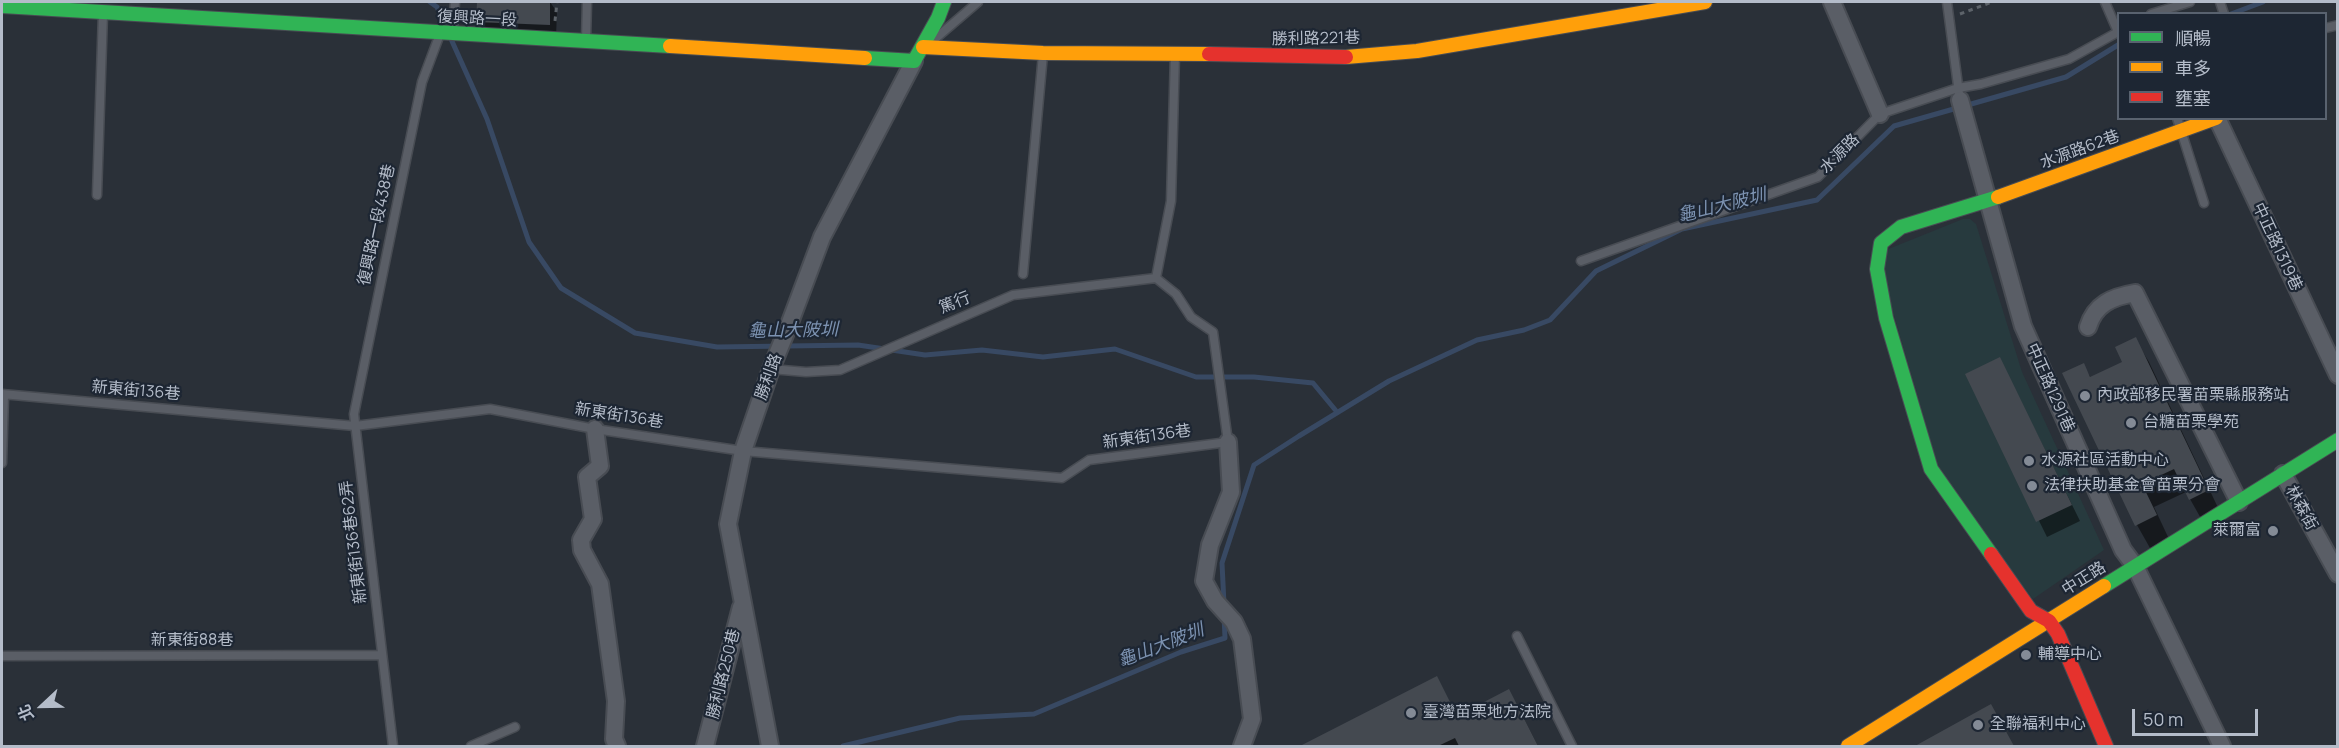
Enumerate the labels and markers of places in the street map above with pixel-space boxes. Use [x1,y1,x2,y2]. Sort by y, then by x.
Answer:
place label: 內政部移民署苗栗縣服務站 [2097,386,2289,406]
marker: 內政部移民署苗栗縣服務站 [2078,389,2092,403]
place label: 台糖苗栗學苑 [2143,413,2239,433]
marker: 台糖苗栗學苑 [2124,416,2138,430]
place label: 水源社區活動中心 [2041,451,2169,471]
marker: 水源社區活動中心 [2022,454,2036,468]
place label: 法律扶助基金會苗栗分會 [2044,476,2220,496]
marker: 法律扶助基金會苗栗分會 [2025,479,2039,493]
place label: 萊爾富 [2213,521,2261,541]
marker: 萊爾富 [2266,524,2280,538]
place label: 輔導中心 [2038,645,2102,665]
marker: 輔導中心 [2019,648,2033,662]
place label: 臺灣苗栗地方法院 [1423,703,1551,723]
marker: 臺灣苗栗地方法院 [1404,706,1418,720]
place label: 全聯福利中心 [1990,715,2086,735]
marker: 全聯福利中心 [1971,718,1985,732]

